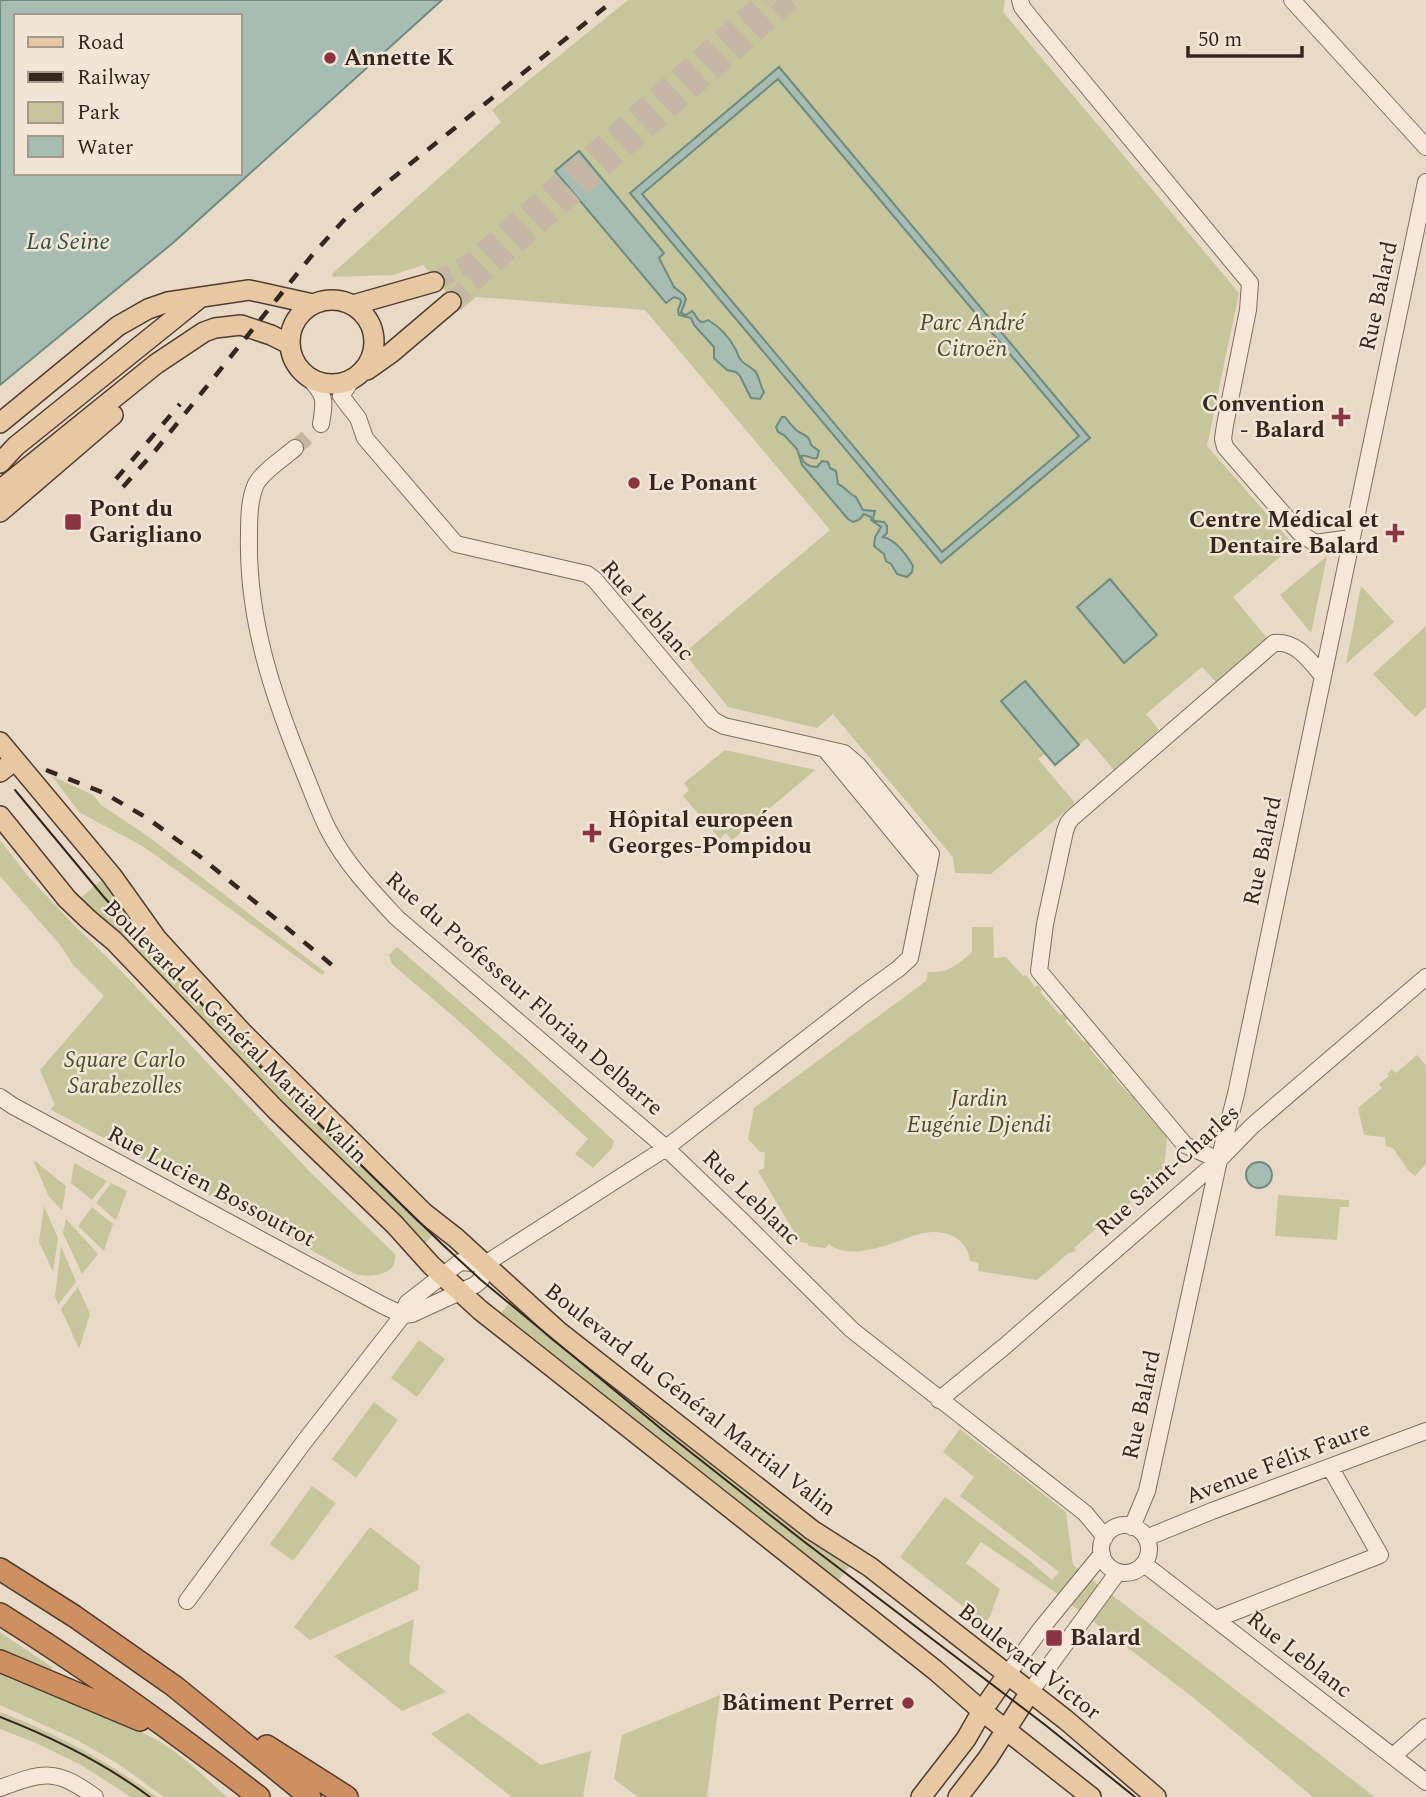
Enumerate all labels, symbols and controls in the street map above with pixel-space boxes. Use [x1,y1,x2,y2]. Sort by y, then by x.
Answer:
legend [14,14,242,175]
scale bar [1188,14,1302,58]
text: 50 m [1198,24,1242,56]
text: Road [77,27,124,59]
place label: Annette K [344,41,454,76]
marker: Annette K [322,50,338,66]
text: Railway [77,62,151,94]
text: Park [77,97,121,129]
text: Water [77,132,133,164]
water label: La Seine [26,224,110,260]
street label: Rue Balard [1350,238,1408,354]
park label: Parc André Citroën [919,306,1026,367]
place label: Convention - Balard [1202,387,1325,448]
marker: Convention - Balard [1331,407,1351,427]
place label: Le Ponant [648,466,757,501]
marker: Le Ponant [626,475,642,491]
place label: Pont du Garigliano [89,492,202,553]
place label: Centre Médical et Dentaire Balard [1189,503,1379,564]
marker: Pont du Garigliano [63,512,83,532]
marker: Centre Médical et Dentaire Balard [1385,523,1405,543]
street label: Rue Leblanc [592,552,702,670]
street label: Rue Balard [1234,793,1292,909]
place label: Hôpital européen Georges-Pompidou [608,803,812,864]
marker: Hôpital européen Georges-Pompidou [582,823,602,843]
street label: Rue du Professeur Florian Delbarre [377,863,671,1125]
street label: Boulevard du Général Martial Valin [95,892,375,1172]
park label: Square Carlo Sarabezolles [64,1043,186,1104]
park label: Jardin Eugénie Djendi [907,1082,1051,1143]
street label: Rue Saint-Charles [1088,1096,1248,1246]
street label: Rue Lucien Bossoutrot [100,1117,322,1257]
street label: Rue Leblanc [694,1142,808,1254]
street label: Boulevard du Général Martial Valin [537,1275,843,1525]
street label: Rue Balard [1113,1347,1171,1463]
street label: Avenue Félix Faure [1181,1412,1375,1514]
street label: Boulevard Victor [950,1595,1108,1729]
street label: Rue Leblanc [1239,1602,1359,1708]
place label: Balard [1070,1621,1141,1656]
marker: Balard [1044,1628,1064,1648]
place label: Bâtiment Perret [721,1686,894,1721]
marker: Bâtiment Perret [900,1695,916,1711]

